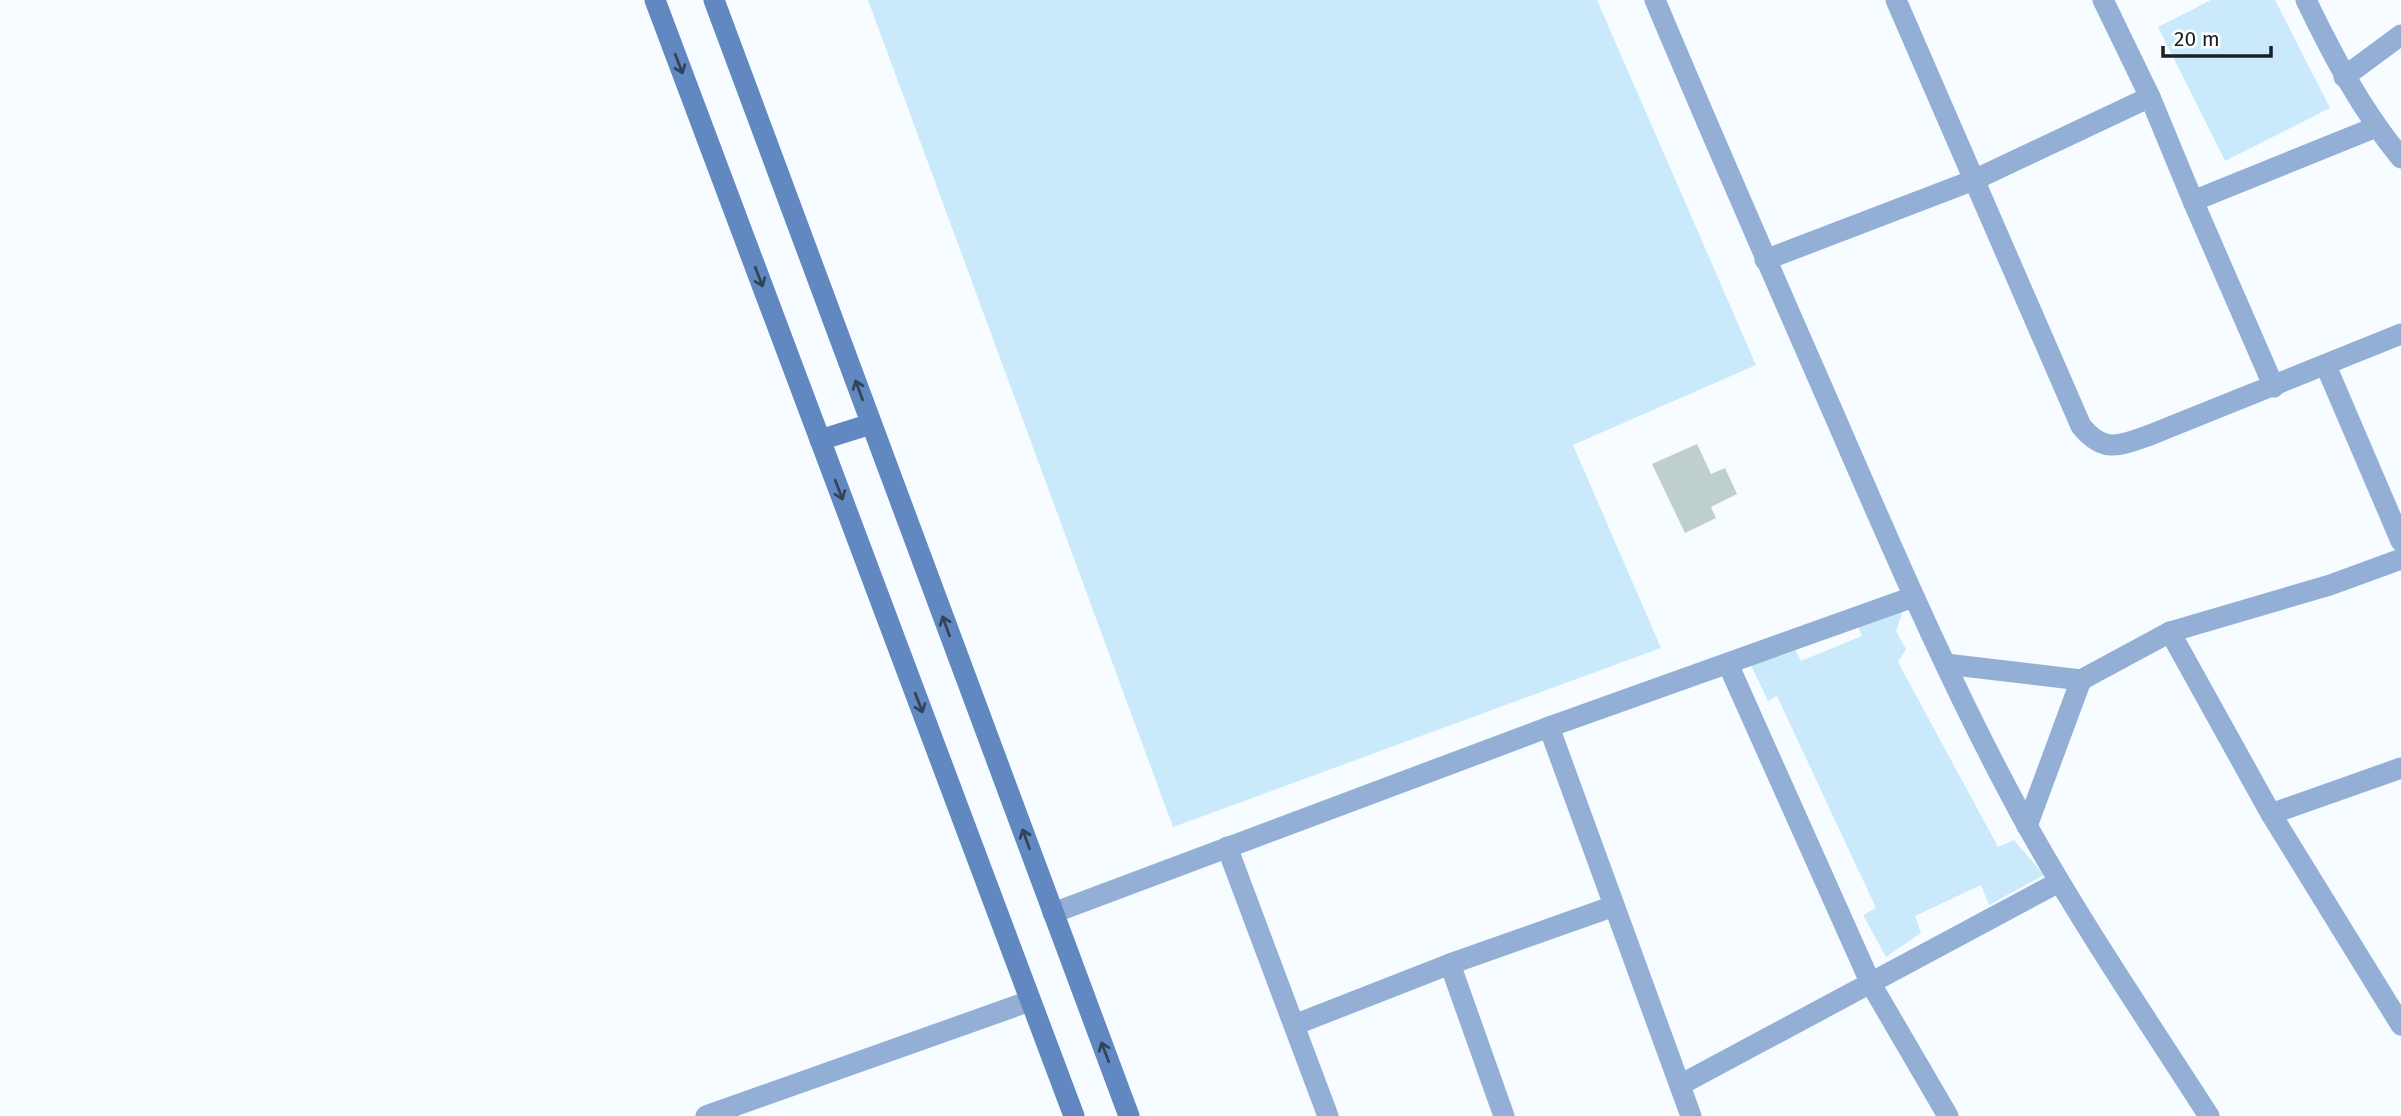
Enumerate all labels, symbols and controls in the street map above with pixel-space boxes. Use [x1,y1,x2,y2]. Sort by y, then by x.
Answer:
scale bar [2163,14,2272,58]
text: 20 m [2174,26,2220,52]
one-way arrow [674,52,686,74]
one-way arrow [754,265,766,287]
one-way arrow [851,379,864,401]
one-way arrow [834,478,846,500]
one-way arrow [939,615,952,637]
one-way arrow [913,691,926,713]
one-way arrow [1018,829,1031,851]
one-way arrow [1098,1042,1111,1064]

